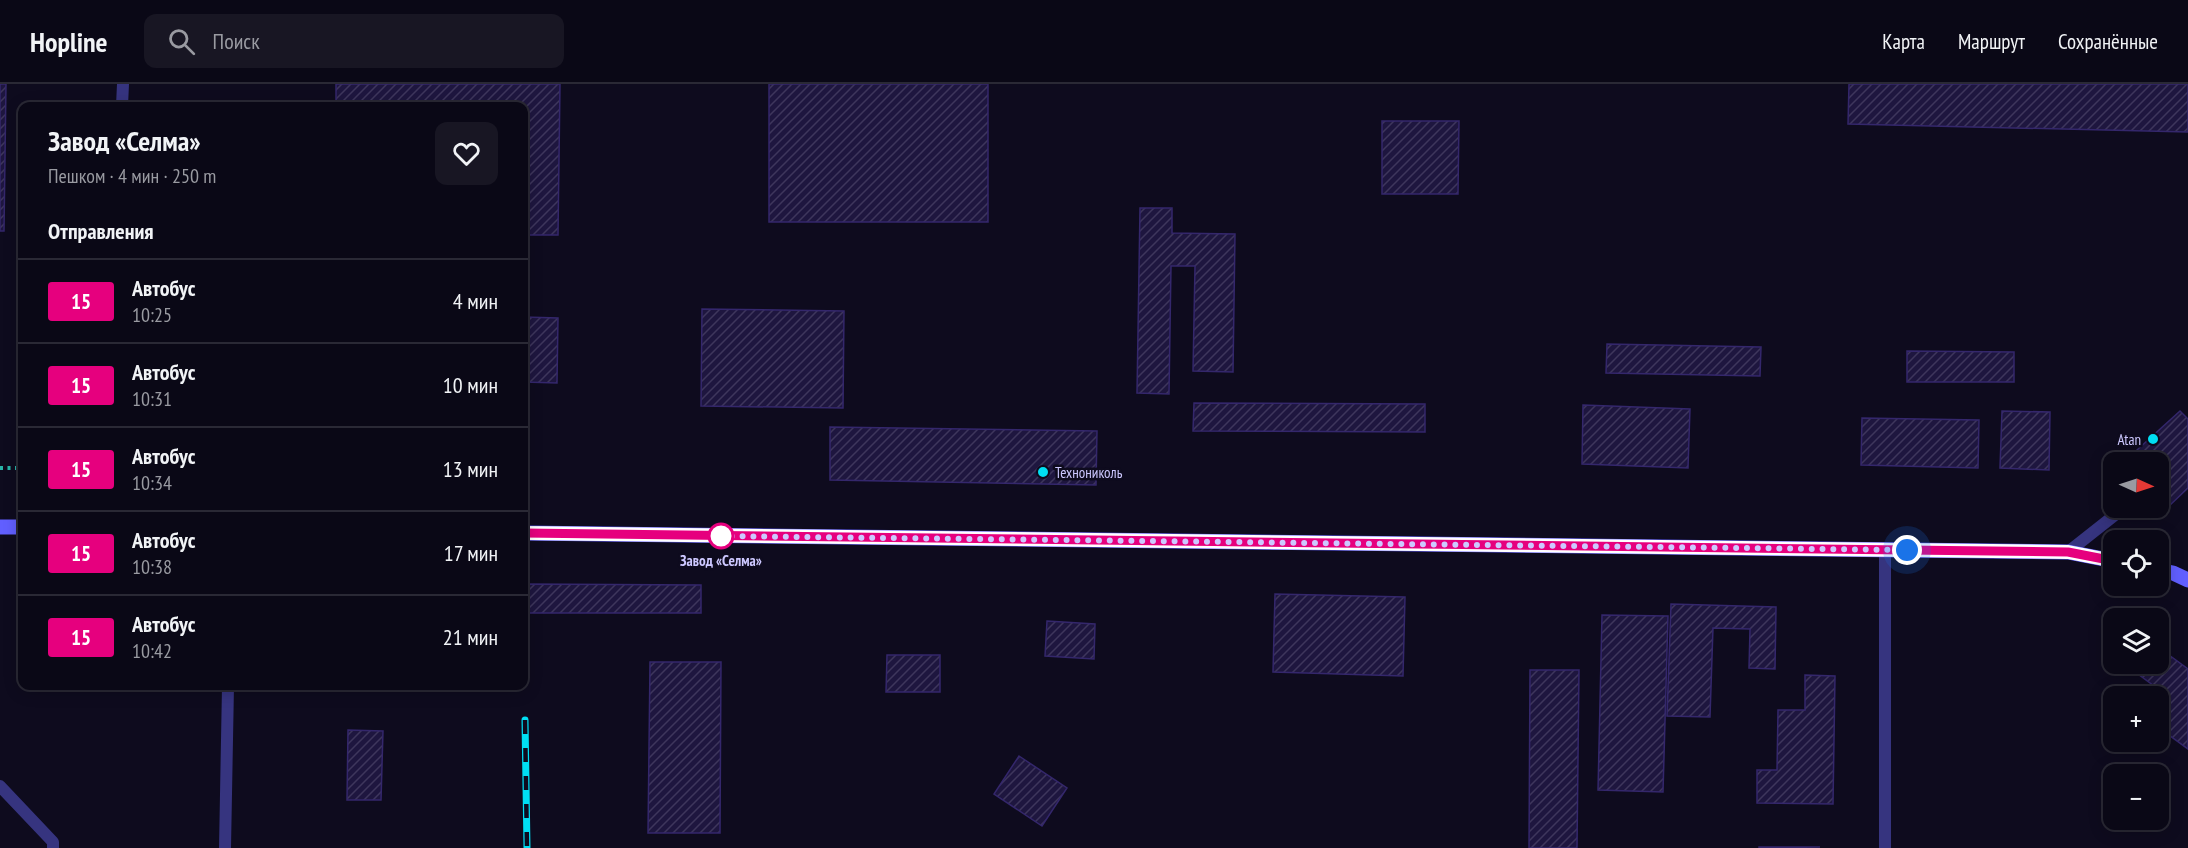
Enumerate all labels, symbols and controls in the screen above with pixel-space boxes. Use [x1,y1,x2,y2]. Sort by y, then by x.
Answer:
search box [144,14,564,68]
text: Hopline [30,23,108,60]
icon: search [165,25,198,58]
text: Поиск [213,27,260,55]
text: Карта [1882,28,1925,55]
text: Маршрут [1958,28,2025,55]
text: Сохранённые [2058,28,2158,55]
text: Завод «Селма» [48,122,201,159]
button: heart [435,122,498,185]
text: Пешком · 4 мин · 250 m [48,163,216,189]
text: Отправления [48,217,154,245]
text: Автобус [132,274,195,302]
text: 4 мин [453,287,498,315]
text: 15 [71,288,91,315]
text: 10:25 [132,302,172,328]
text: Автобус [132,358,195,386]
text: 10 мин [443,371,498,399]
text: 15 [71,372,91,399]
text: 10:31 [132,386,172,412]
place label: Atan [2117,430,2141,449]
marker: Atan [2146,432,2160,446]
text: Автобус [132,442,195,470]
north arrow [2103,452,2169,518]
map controls [2103,452,2169,830]
text: 13 мин [443,455,498,483]
text: 15 [71,456,91,483]
place label: Технониколь [1055,463,1123,482]
marker: Технониколь [1036,465,1050,479]
text: 10:34 [132,470,172,496]
marker: Завод «Селма» [708,523,734,549]
text: Автобус [132,526,195,554]
button: locate [2103,530,2169,596]
your location [1892,535,1922,565]
text: 17 мин [444,539,498,567]
text: 15 [71,540,91,567]
place label: Завод «Селма» [680,551,762,570]
text: 10:38 [132,554,172,580]
button: layers [2103,608,2169,674]
text: Автобус [132,610,195,638]
text: 21 мин [443,623,498,651]
text: 15 [71,624,91,651]
text: 10:42 [132,638,172,664]
button: + [2103,686,2169,752]
button: − [2103,764,2169,830]

